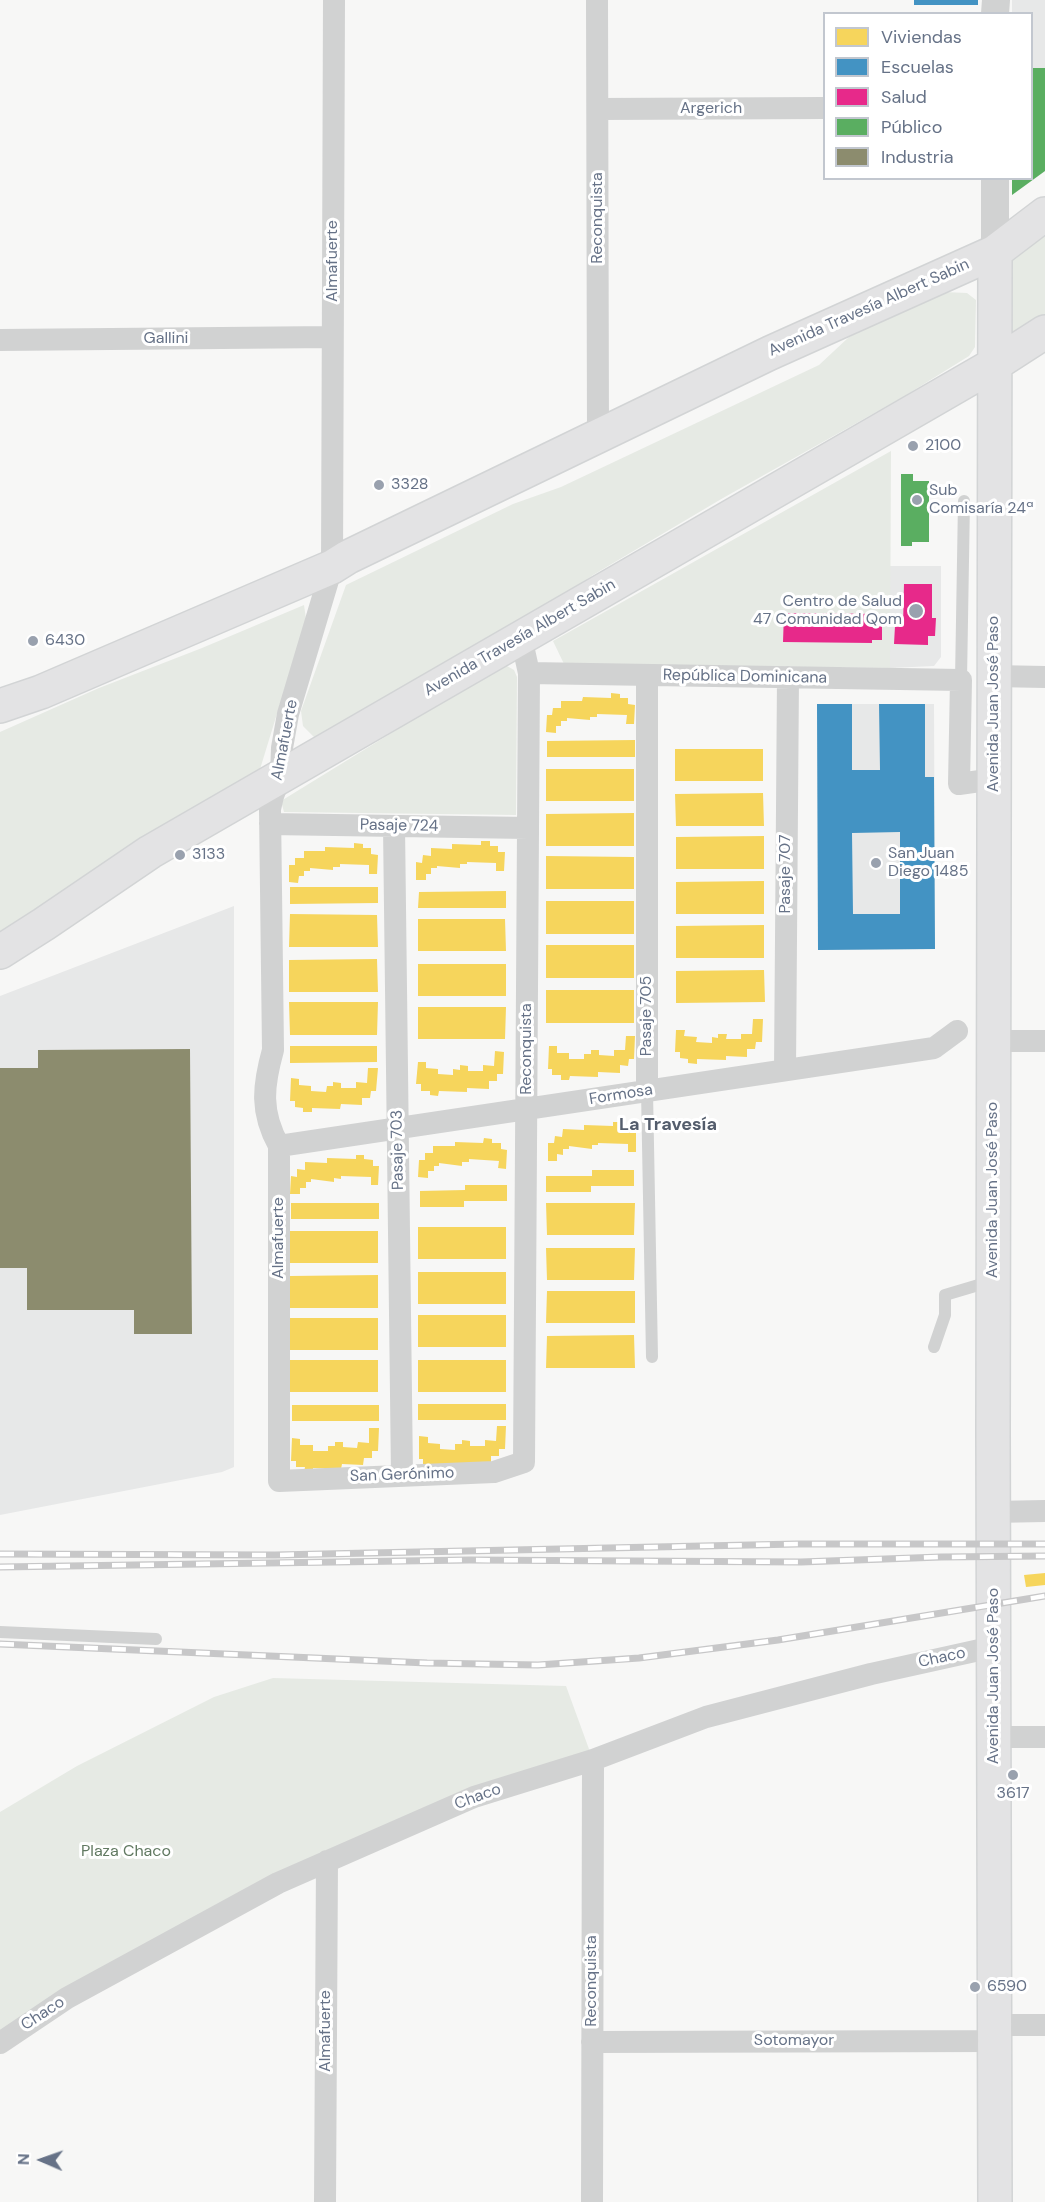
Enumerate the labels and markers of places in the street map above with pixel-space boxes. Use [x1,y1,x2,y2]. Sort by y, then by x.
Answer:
place label: 2100 [925,436,961,456]
marker: 2100 [906,439,920,453]
place label: 3328 [391,475,429,495]
marker: 3328 [372,478,386,492]
place label: Sub Comisaría 24ª [929,481,1034,519]
marker: Sub Comisaría 24ª [910,493,924,507]
place label: Centro de Salud 47 Comunidad Qom [753,592,902,630]
marker: Centro de Salud 47 Comunidad Qom [907,602,925,620]
place label: 6430 [45,631,85,651]
marker: 6430 [26,634,40,648]
place label: San Juan Diego 1485 [888,844,968,882]
place label: 3133 [192,845,225,865]
marker: 3133 [173,848,187,862]
marker: San Juan Diego 1485 [869,856,883,870]
marker: 3617 [1006,1768,1020,1782]
place label: 3617 [996,1784,1030,1804]
place label: 6590 [987,1977,1027,1997]
marker: 6590 [968,1980,982,1994]

